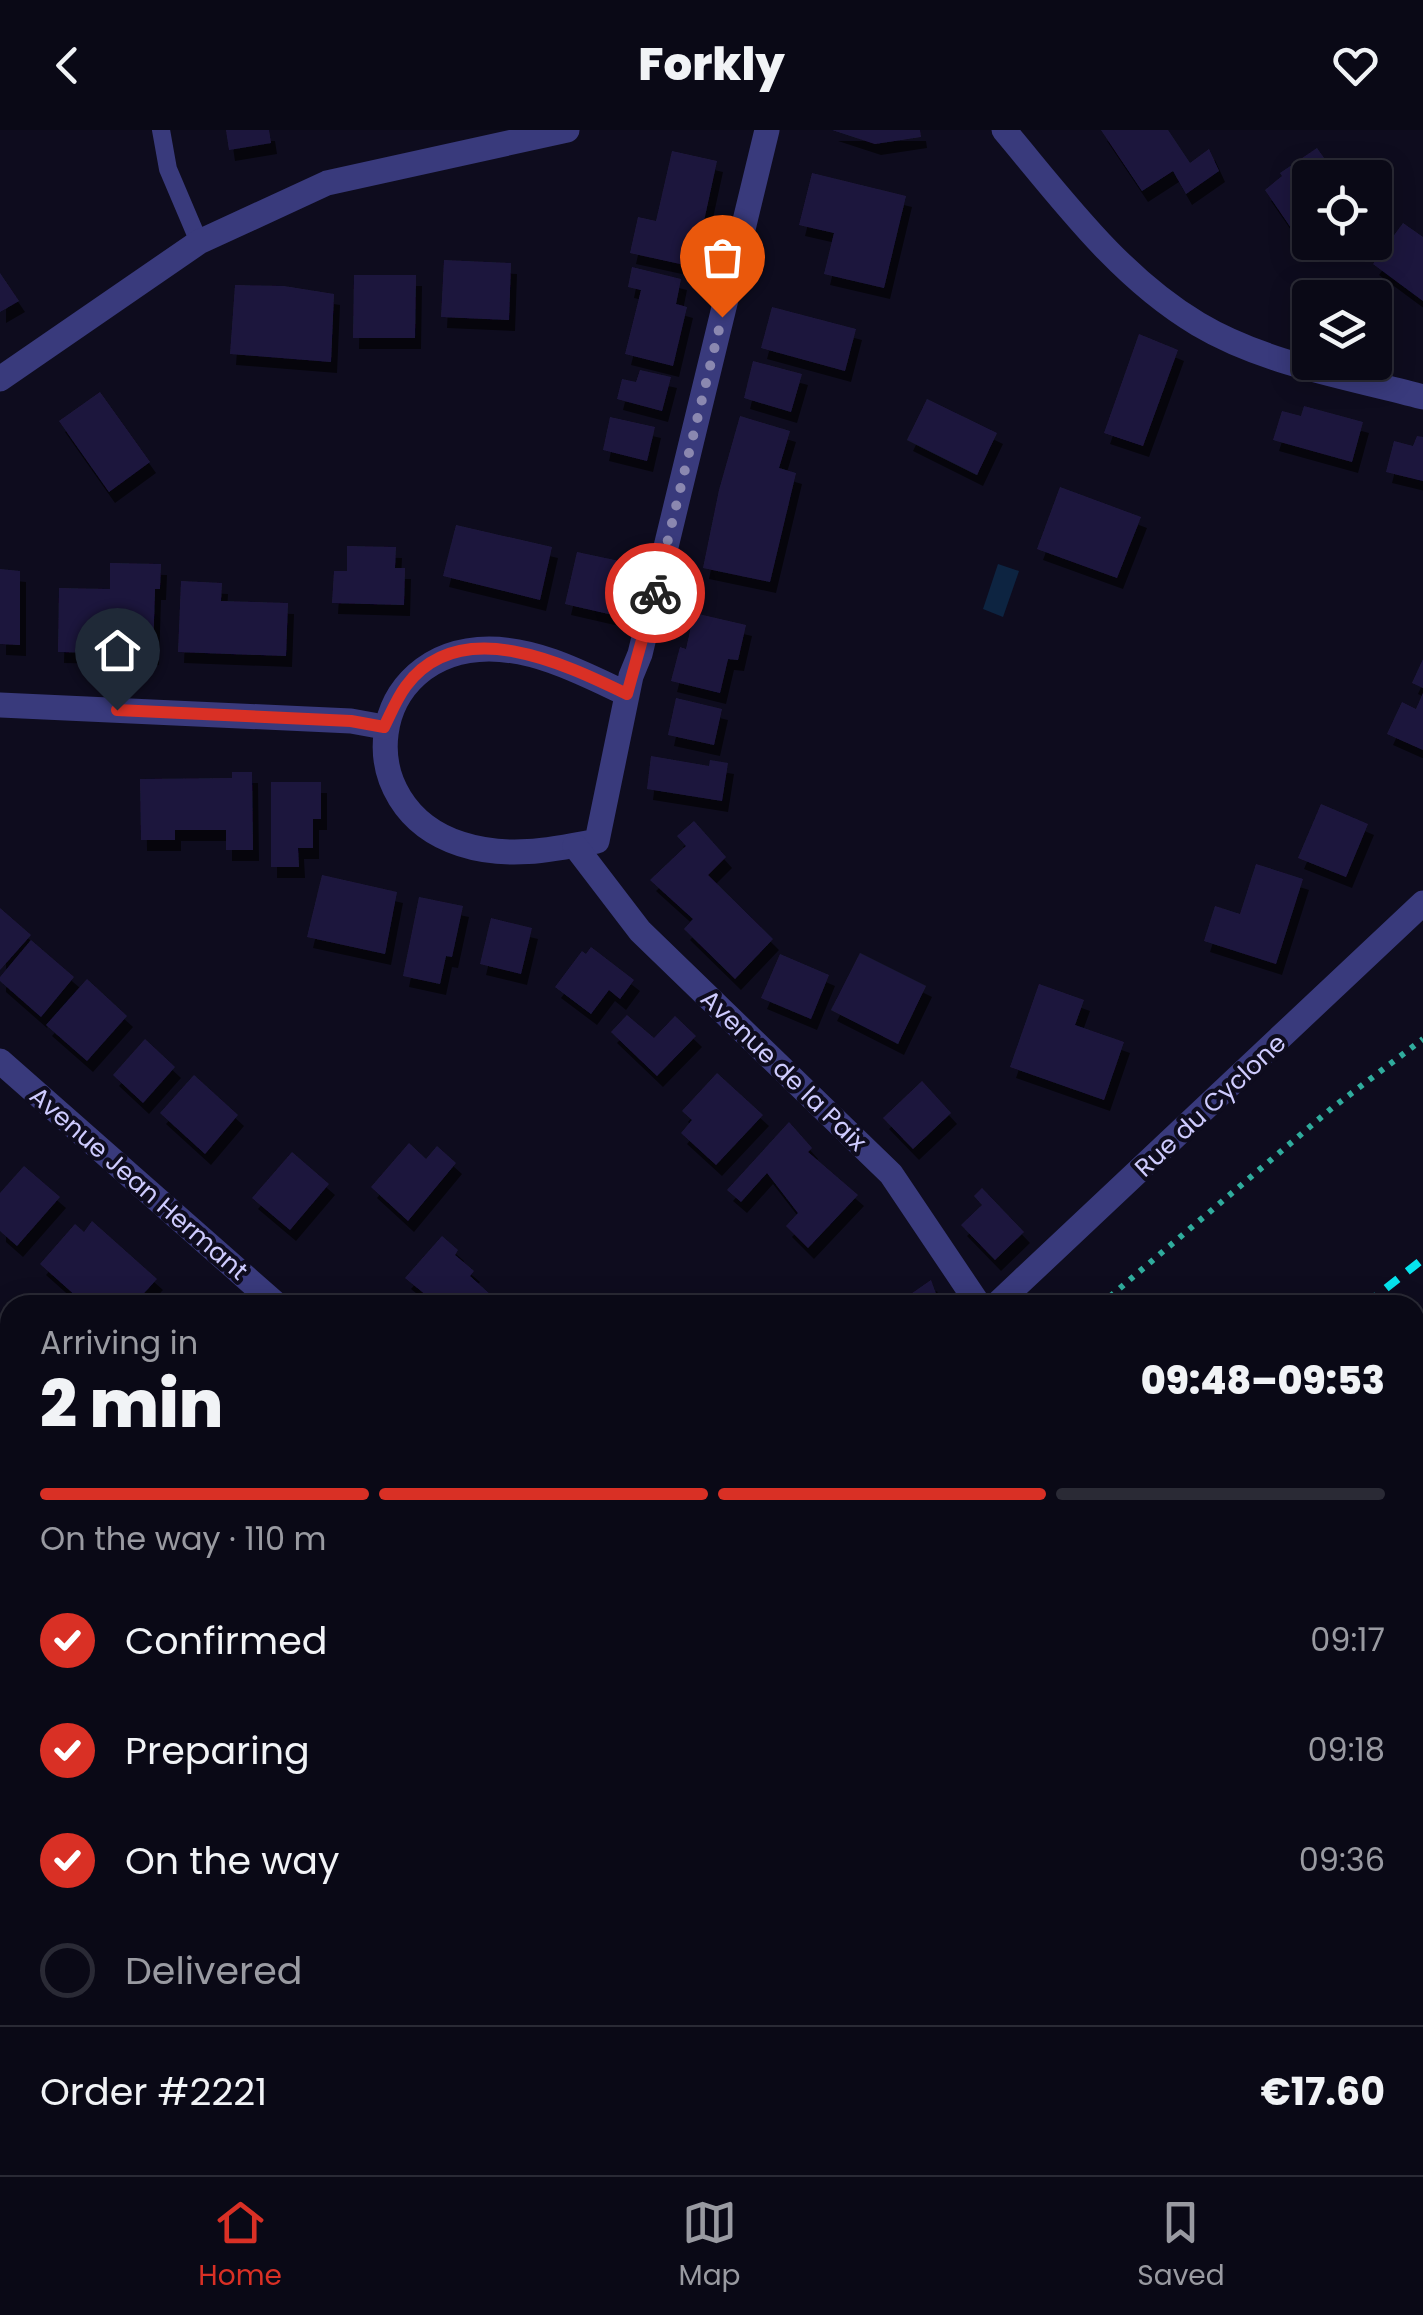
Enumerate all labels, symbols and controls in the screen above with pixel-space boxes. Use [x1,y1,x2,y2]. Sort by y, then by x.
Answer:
text: Forkly [638,33,785,96]
icon: back [40,38,95,93]
icon: heart [1328,38,1383,93]
map controls [1292,160,1392,380]
button: locate [1292,160,1392,260]
pin [680,215,765,318]
icon: bag [695,230,750,285]
button: layers [1292,280,1392,380]
courier [605,543,705,643]
icon: bike [628,566,683,621]
pin [75,608,160,711]
icon: home [90,623,145,678]
street label: Avenue de la Paix [693,982,875,1159]
street label: Rue du Cyclone [1127,1026,1294,1185]
street label: Avenue Jean Hermant [22,1079,255,1288]
text: Arriving in [40,1320,198,1365]
text: 09:48–09:53 [1141,1354,1385,1407]
text: 2 min [40,1359,223,1450]
text: On the way · 110 m [40,1516,327,1561]
icon: check [40,1613,95,1668]
text: Confirmed [125,1614,327,1667]
text: 09:17 [1310,1617,1385,1662]
icon: check [40,1723,95,1778]
text: Preparing [125,1724,310,1777]
text: 09:18 [1307,1727,1385,1772]
icon: check [40,1833,95,1888]
text: On the way [125,1834,339,1887]
text: 09:36 [1299,1837,1385,1882]
text: Delivered [125,1944,302,1997]
text: Order #2221 [40,2065,267,2118]
text: €17.60 [1260,2065,1385,2118]
tab: Home [198,2195,282,2297]
tab: Map [679,2195,741,2297]
tab: Saved [1137,2195,1225,2297]

